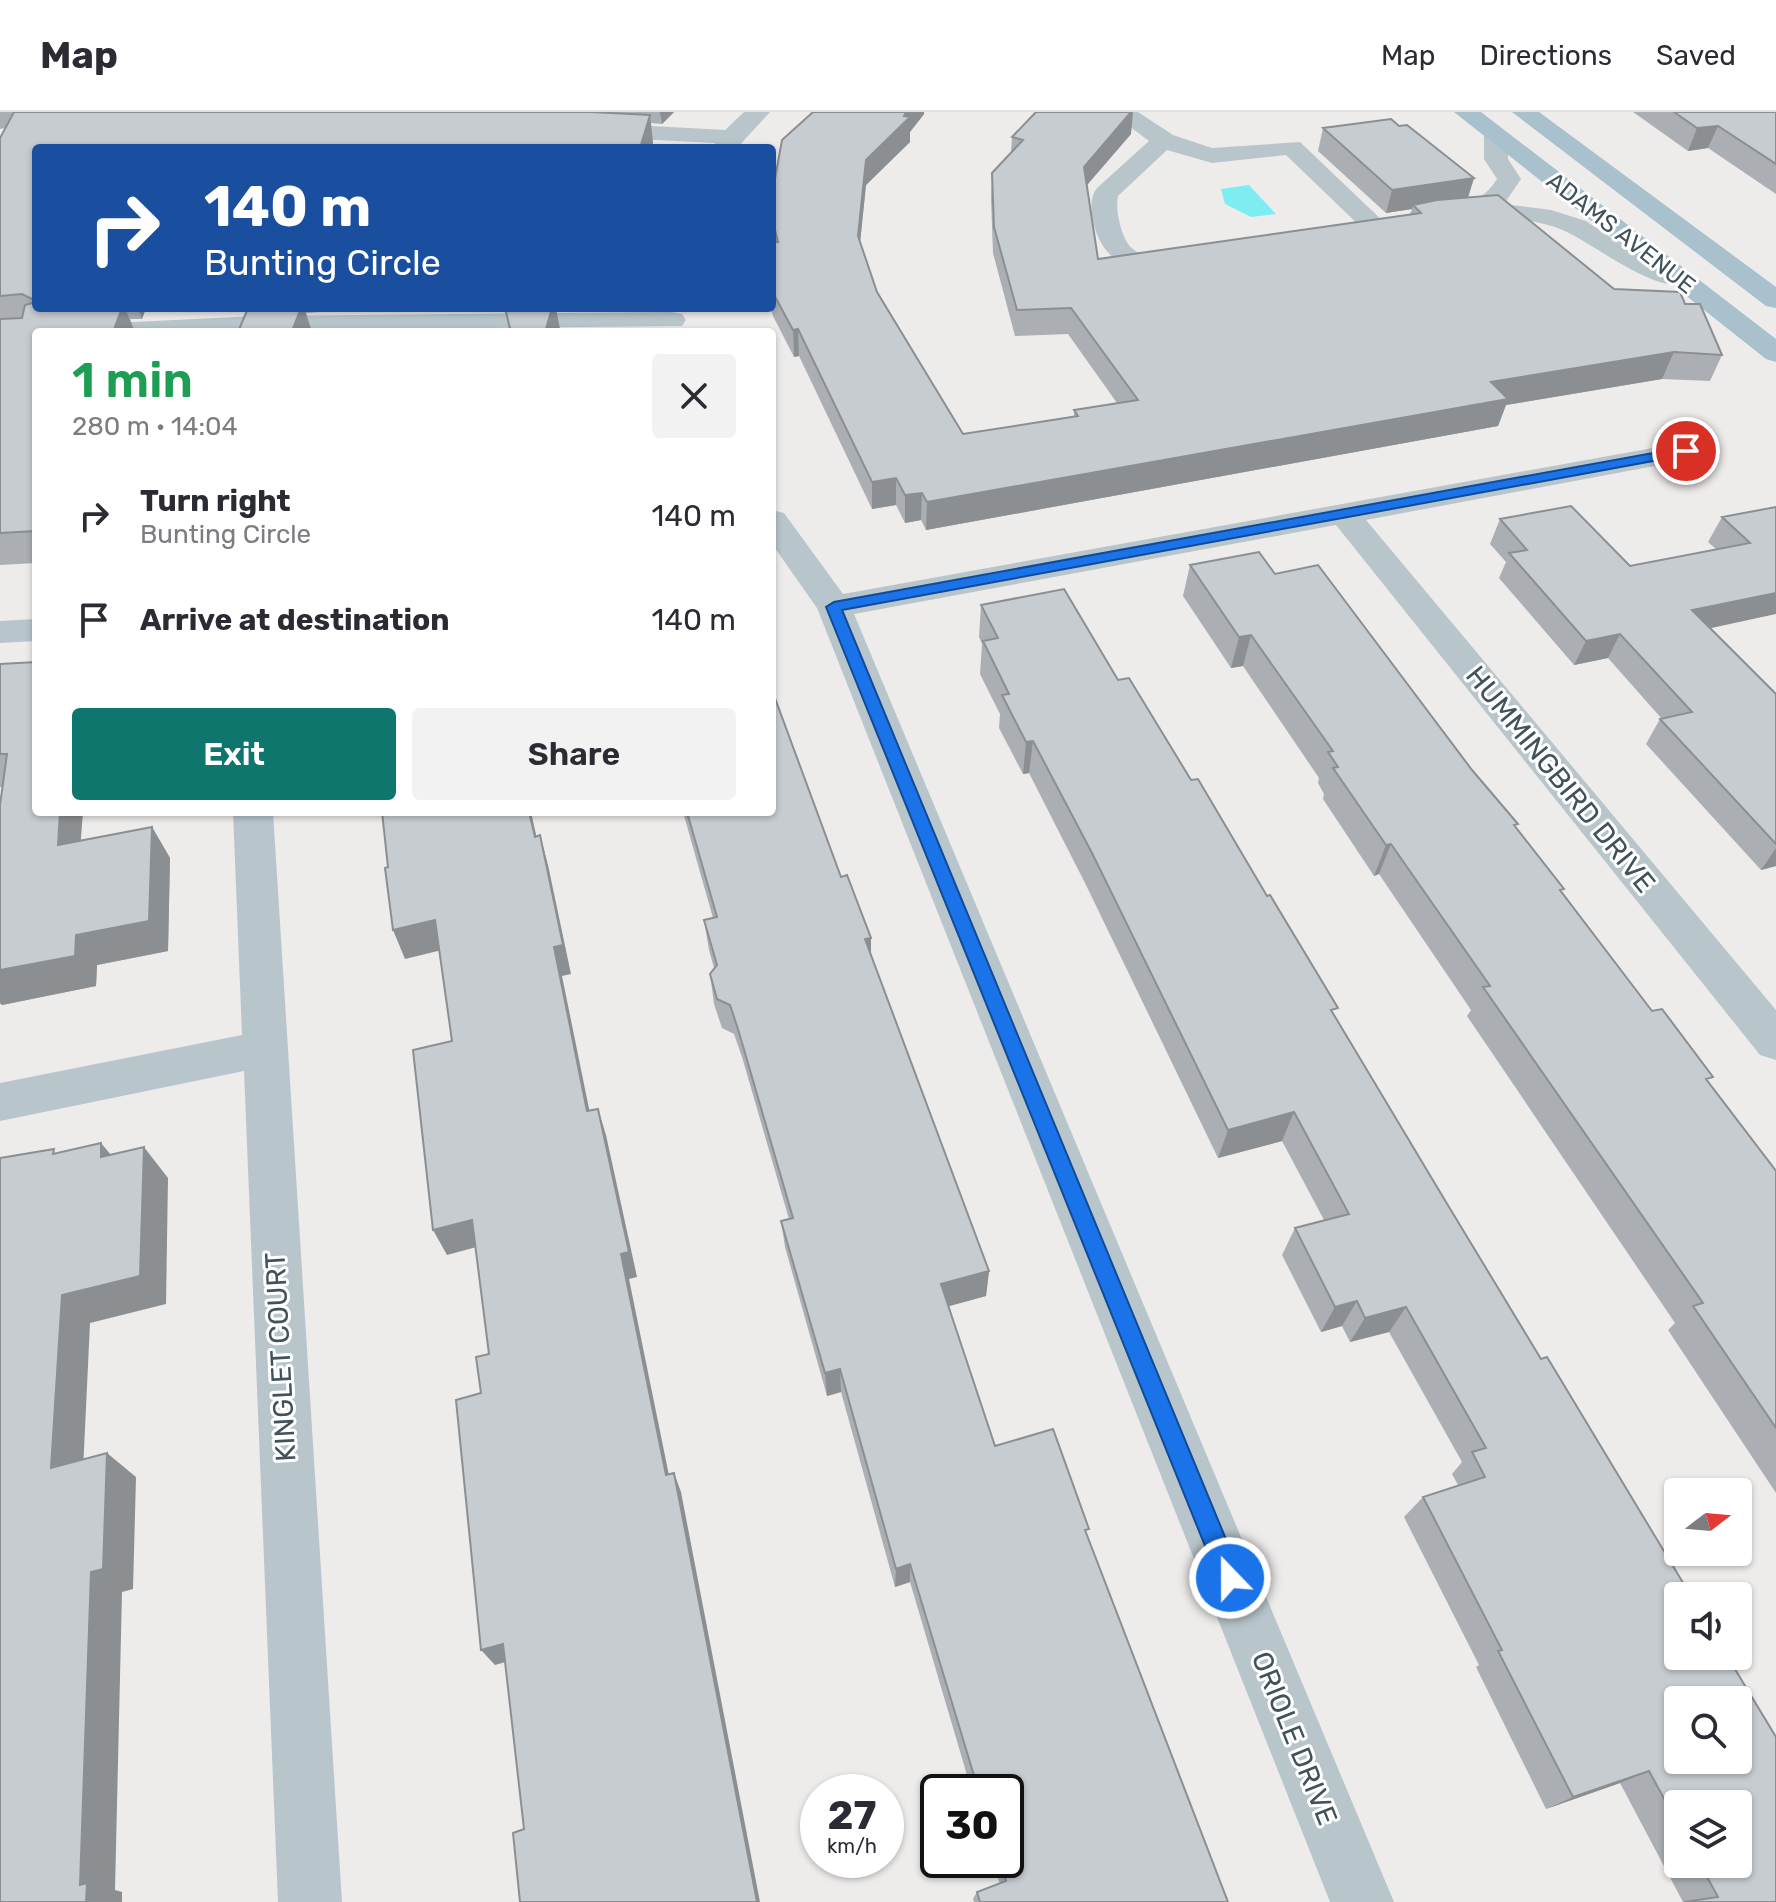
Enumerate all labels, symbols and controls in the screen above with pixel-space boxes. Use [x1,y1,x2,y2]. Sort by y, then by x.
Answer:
text: Map [40,32,118,78]
text: Map [1381,39,1435,72]
text: Directions [1479,39,1612,72]
text: Saved [1656,39,1736,72]
street label: ADAMS AVENUE [1541,166,1701,300]
text: 140 m [204,174,371,240]
icon: right [72,176,176,280]
text: Bunting Circle [204,241,441,284]
text: 1 min [72,352,193,409]
button: close [652,354,736,438]
text: 280 m · 14:04 [72,411,238,442]
pin [1652,417,1720,485]
icon: arrive [1664,429,1708,473]
text: Turn right [140,483,291,519]
icon: right [72,494,116,538]
text: 140 m [651,498,736,534]
text: Bunting Circle [140,519,311,550]
icon: arrive [72,598,116,642]
text: Arrive at destination [140,602,450,638]
text: 140 m [651,602,736,638]
street label: HUMMINGBIRD DRIVE [1459,659,1662,899]
button: Exit [72,708,396,800]
button: Share [412,708,736,800]
street label: KINGLET COURT [259,1251,302,1463]
north arrow [1664,1478,1752,1566]
map controls [1664,1478,1752,1878]
position arrow [1188,1536,1272,1620]
button: sound [1664,1582,1752,1670]
street label: ORIOLE DRIVE [1245,1647,1344,1830]
button: search [1664,1686,1752,1774]
speed limit sign: 30 [920,1774,1024,1878]
button: layers [1664,1790,1752,1878]
text: 27 [828,1792,876,1839]
text: km/h [827,1834,877,1858]

